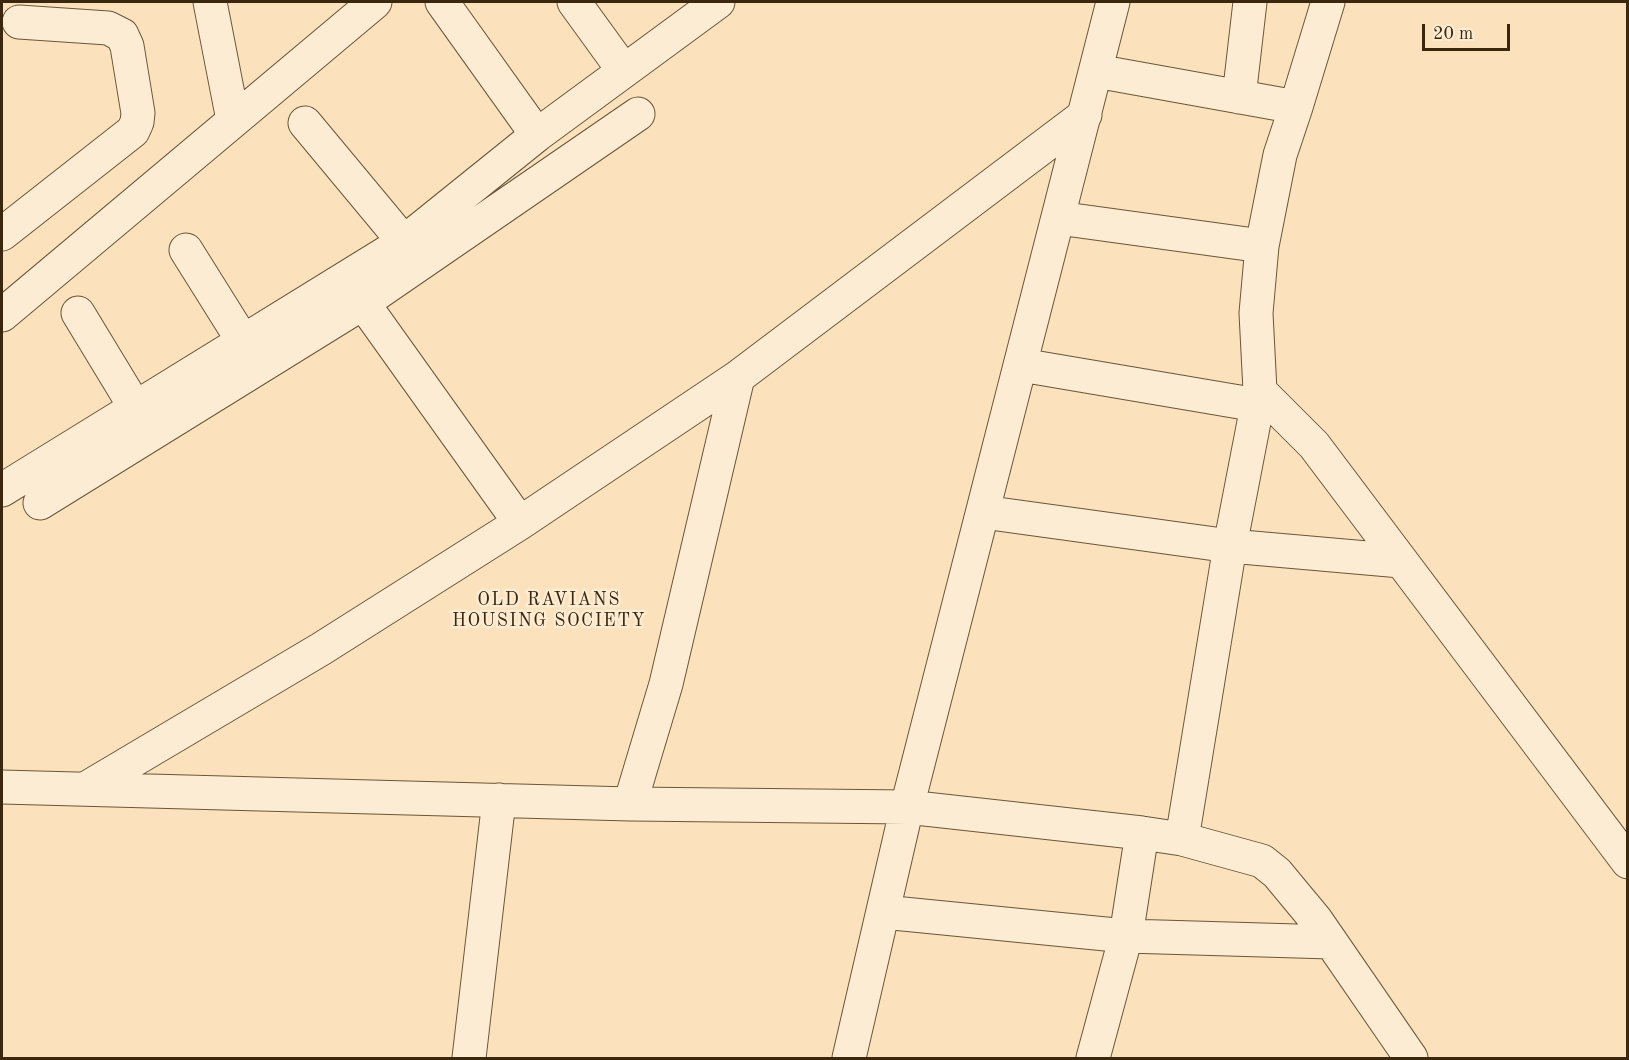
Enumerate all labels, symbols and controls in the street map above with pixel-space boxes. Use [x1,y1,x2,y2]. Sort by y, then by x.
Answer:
scale bar [1425,12,1514,50]
text: 20 m [1433,25,1473,43]
district label: OLD RAVIANS HOUSING SOCIETY [452,589,646,632]

